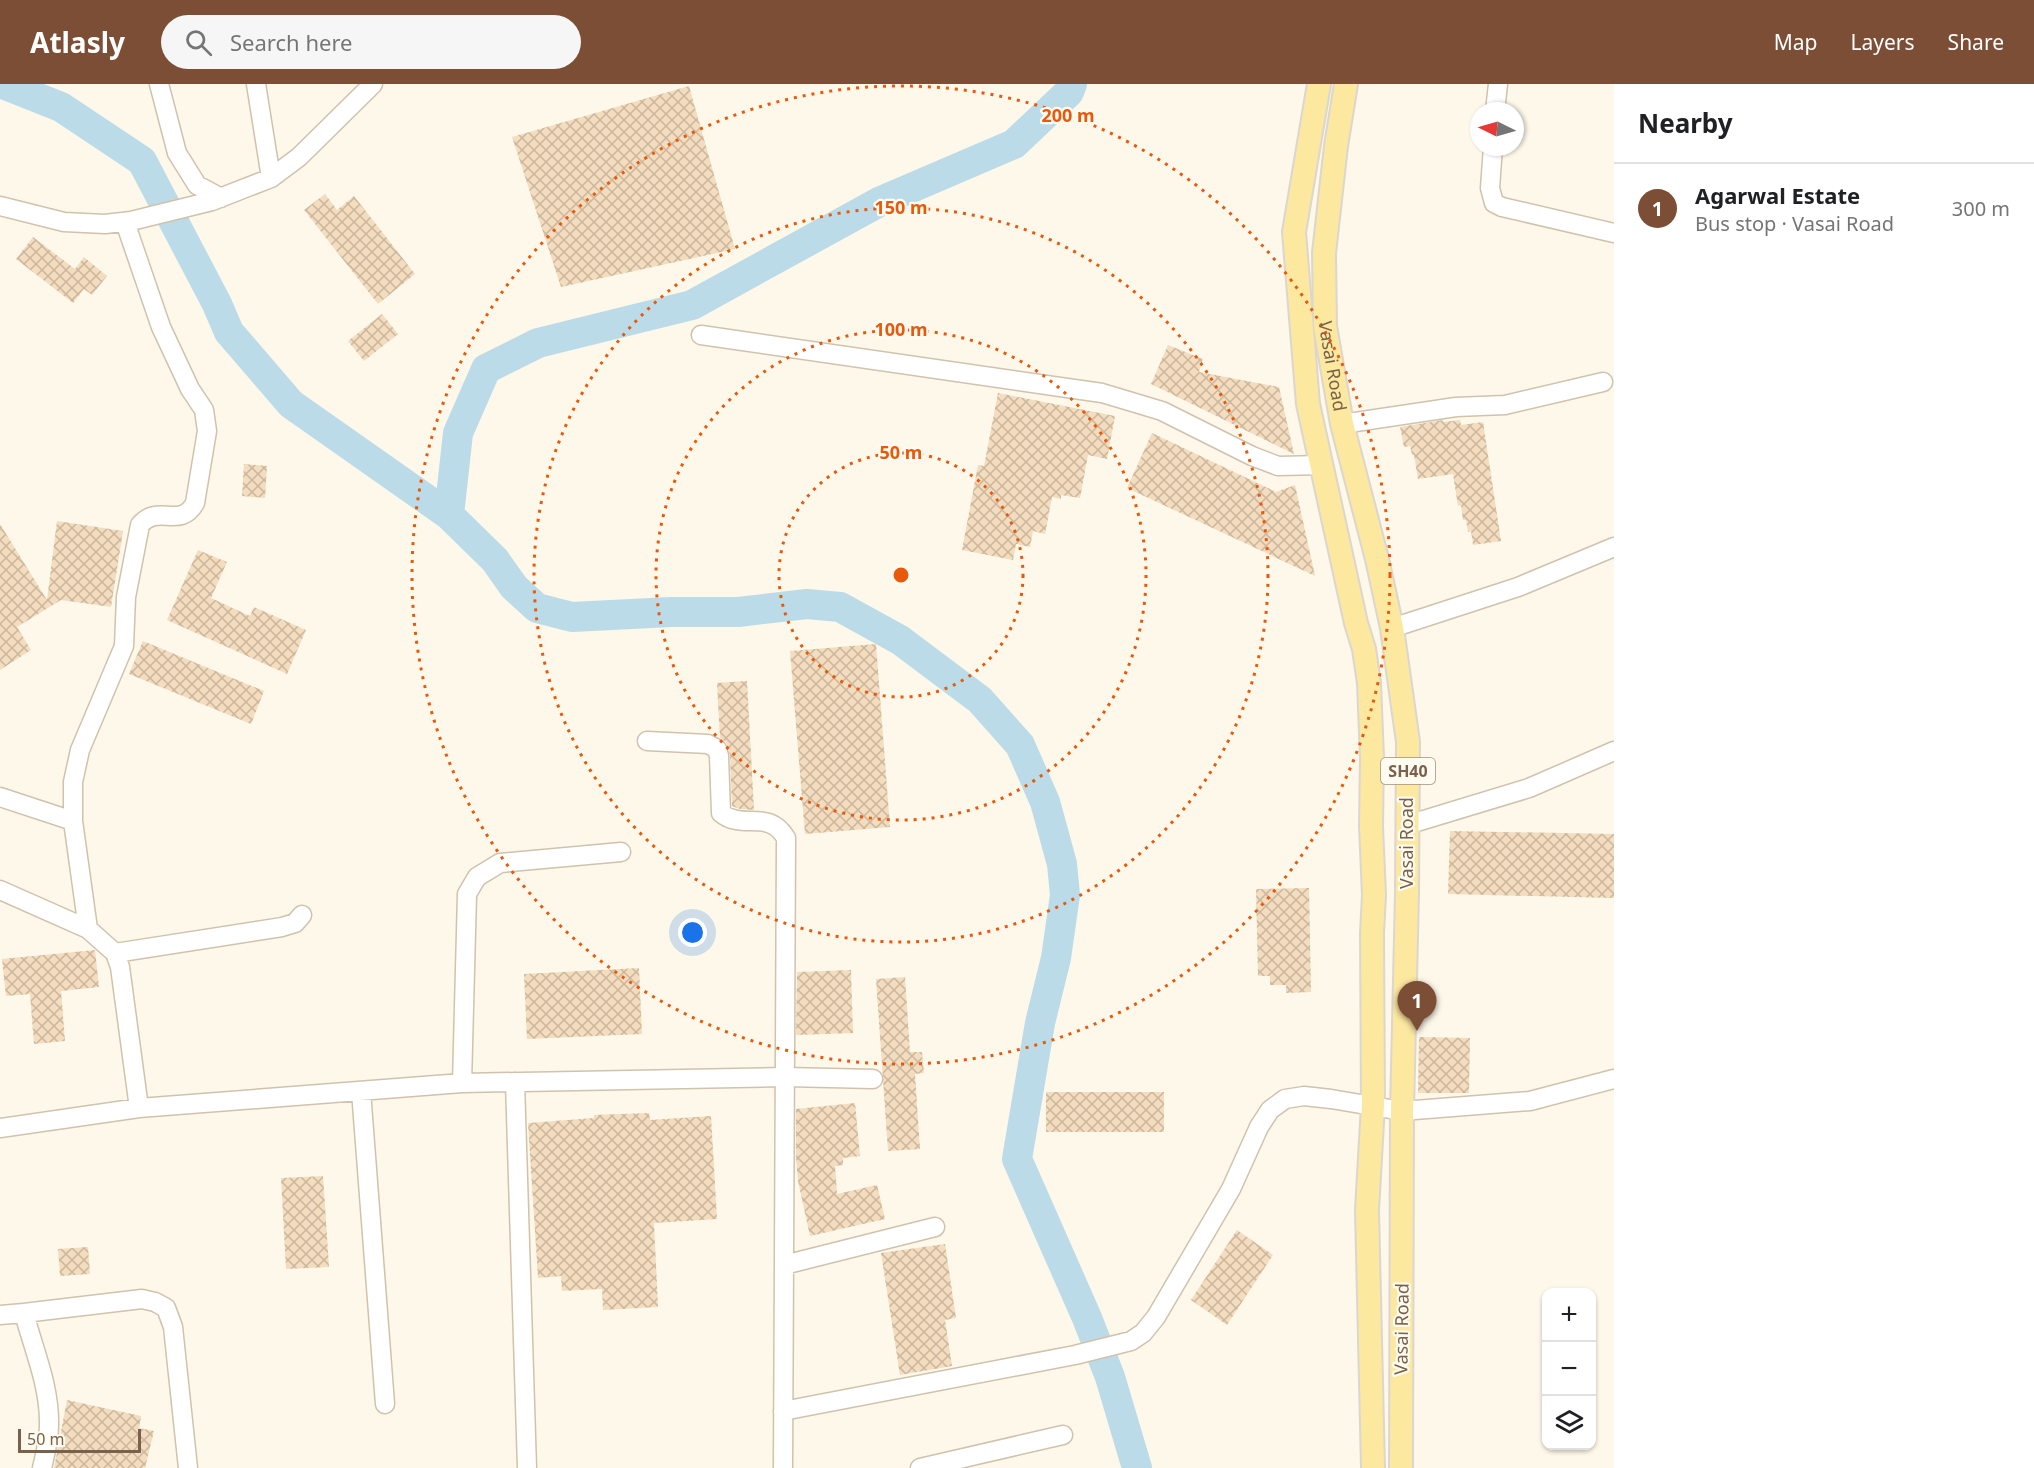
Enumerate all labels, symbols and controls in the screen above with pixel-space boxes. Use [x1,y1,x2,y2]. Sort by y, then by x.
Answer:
search box [161,15,581,69]
text: Atlasly [30,23,125,61]
icon: search [182,26,215,59]
text: Search here [230,27,352,57]
text: Map [1774,28,1818,56]
text: Layers [1851,28,1915,56]
text: Share [1948,28,2004,56]
north arrow [1470,102,1524,156]
text: 200 m [1041,103,1095,127]
text: Nearby [1638,105,1733,141]
text: Agarwal Estate [1695,180,1860,210]
text: 150 m [874,195,928,219]
text: 1 [1652,195,1663,222]
text: 300 m [1952,195,2010,222]
text: Bus stop · Vasai Road [1695,210,1894,237]
text: 100 m [874,317,928,341]
street label: Vasai Road [1314,320,1353,413]
text: 50 m [880,440,922,464]
centre of rings [891,565,911,585]
road number: SH40 [1381,758,1435,784]
street label: Vasai Road [1394,797,1418,889]
your location [678,918,707,947]
pin: 1 [1398,982,1436,1031]
street label: Vasai Road [1388,1283,1414,1375]
map controls [1542,1288,1596,1450]
button: + [1542,1288,1596,1342]
button: − [1542,1342,1596,1396]
button: layers [1542,1396,1596,1450]
scale bar [18,1426,141,1454]
text: 50 m [27,1428,64,1450]

